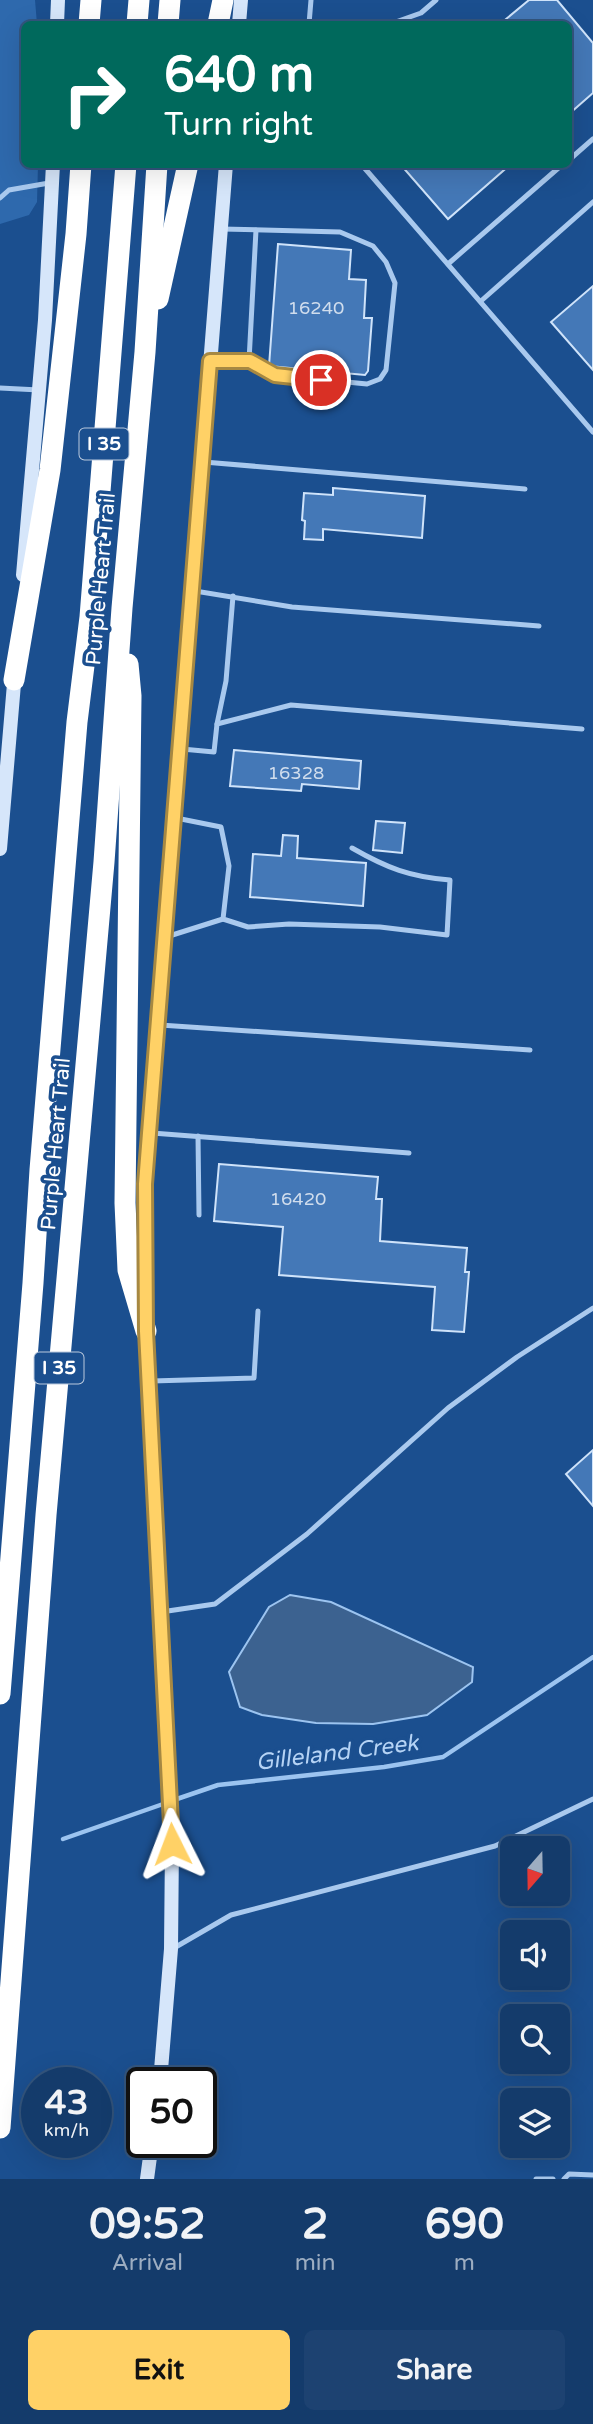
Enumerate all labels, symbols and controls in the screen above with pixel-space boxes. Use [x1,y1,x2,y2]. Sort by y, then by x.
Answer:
text: 640 m [164,46,314,105]
icon: right [49,49,140,140]
text: Turn right [164,106,313,144]
house number: 16240 [288,297,344,319]
pin [291,350,351,410]
icon: arrive [302,361,340,399]
road number: I 35 [80,428,128,460]
street label: Purple Heart Trail [81,492,121,666]
house number: 16328 [268,762,324,784]
street label: Purple Heart Trail [36,1057,76,1231]
house number: 16420 [270,1188,326,1210]
road number: I 35 [34,1352,84,1384]
water label: Gilleland Creek [254,1729,421,1777]
position arrow [135,1807,209,1881]
north arrow [500,1836,570,1906]
map controls [500,1836,570,2158]
button: sound [500,1920,570,1990]
button: search [500,2004,570,2074]
speed limit sign: 50 [126,2067,217,2158]
text: 43 [45,2082,88,2124]
button: layers [500,2088,570,2158]
text: km/h [44,2119,89,2141]
text: 09:52 [89,2199,206,2250]
text: 2 [302,2199,328,2250]
text: 690 [425,2199,504,2250]
text: Arrival [112,2249,183,2277]
text: min [295,2249,336,2277]
text: m [454,2249,475,2277]
button: Exit [28,2330,290,2410]
button: Share [304,2330,565,2410]

